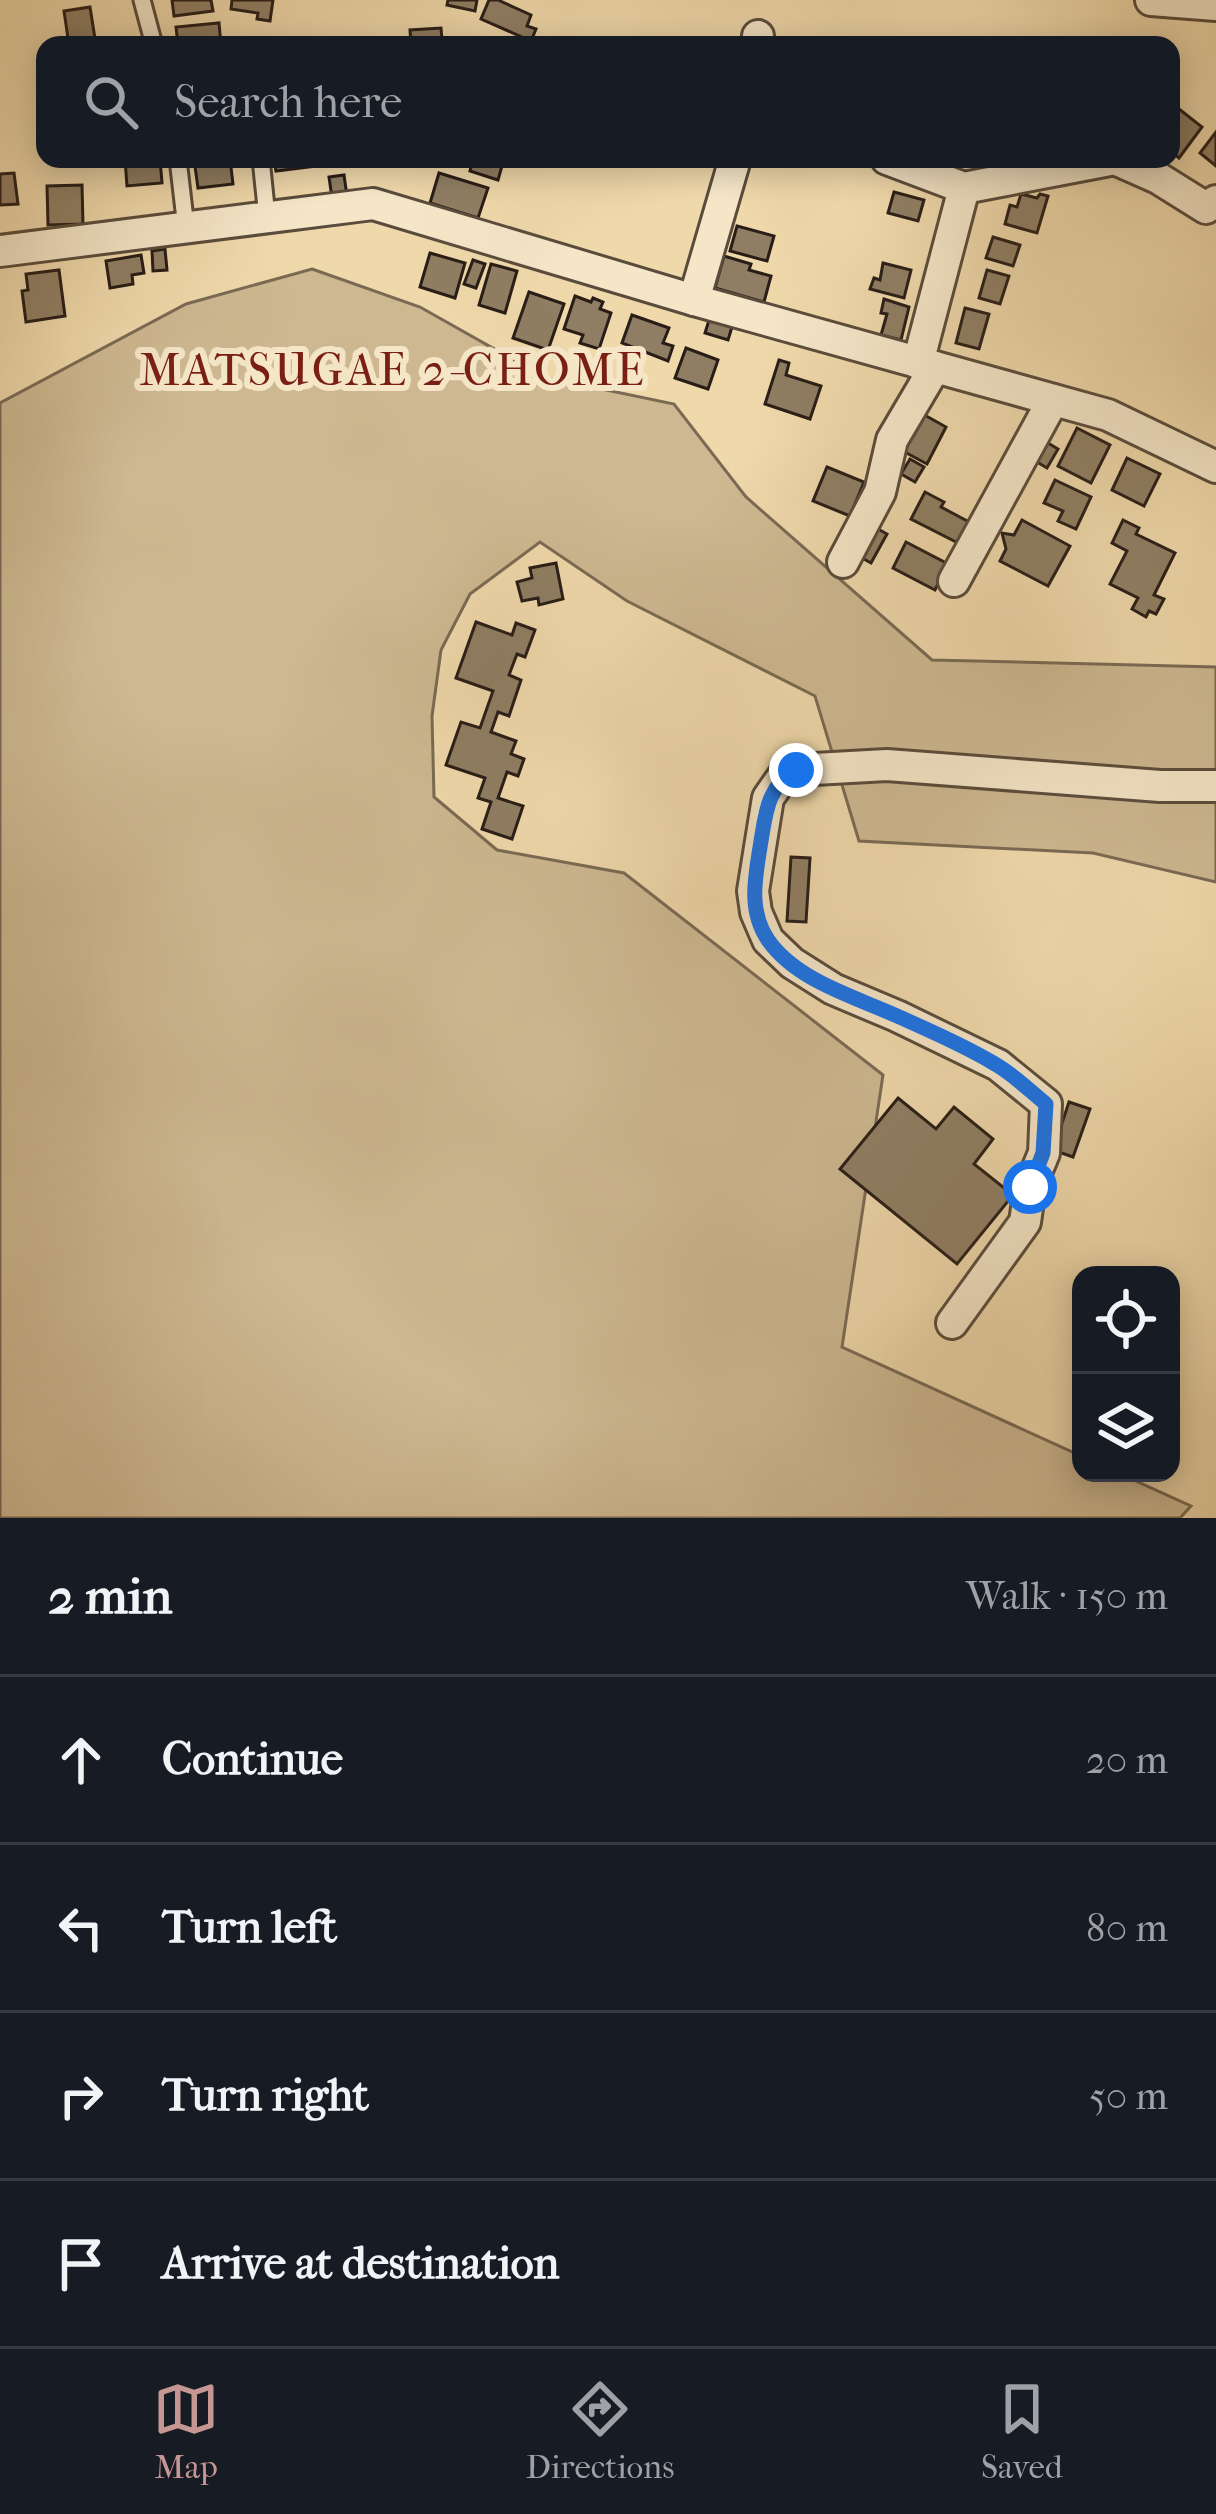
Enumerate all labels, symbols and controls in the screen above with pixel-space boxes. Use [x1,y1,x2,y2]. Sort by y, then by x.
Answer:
search box [36,36,1180,168]
icon: search [78,69,144,135]
text: Search here [174,76,402,129]
district label: MATSUGAE 2-CHOME [139,344,647,397]
route end [769,743,823,797]
route start [1003,1160,1057,1214]
map controls [1072,1266,1180,1482]
button: locate [1072,1266,1180,1374]
button: layers [1072,1374,1180,1482]
text: 2 min [48,1566,172,1626]
text: Walk · 150 m [966,1573,1168,1619]
icon: ahead [48,1727,114,1793]
text: Continue [162,1733,343,1786]
text: 20 m [1086,1737,1168,1783]
icon: left [48,1895,114,1961]
text: Turn left [162,1901,337,1954]
text: 80 m [1086,1905,1168,1951]
icon: right [48,2063,114,2129]
text: Turn right [162,2069,369,2122]
text: 50 m [1089,2073,1168,2119]
icon: arrive [48,2231,114,2297]
text: Arrive at destination [162,2237,559,2290]
tab: Map [153,2376,219,2487]
tab: Directions [526,2376,674,2487]
tab: Saved [981,2376,1063,2487]

